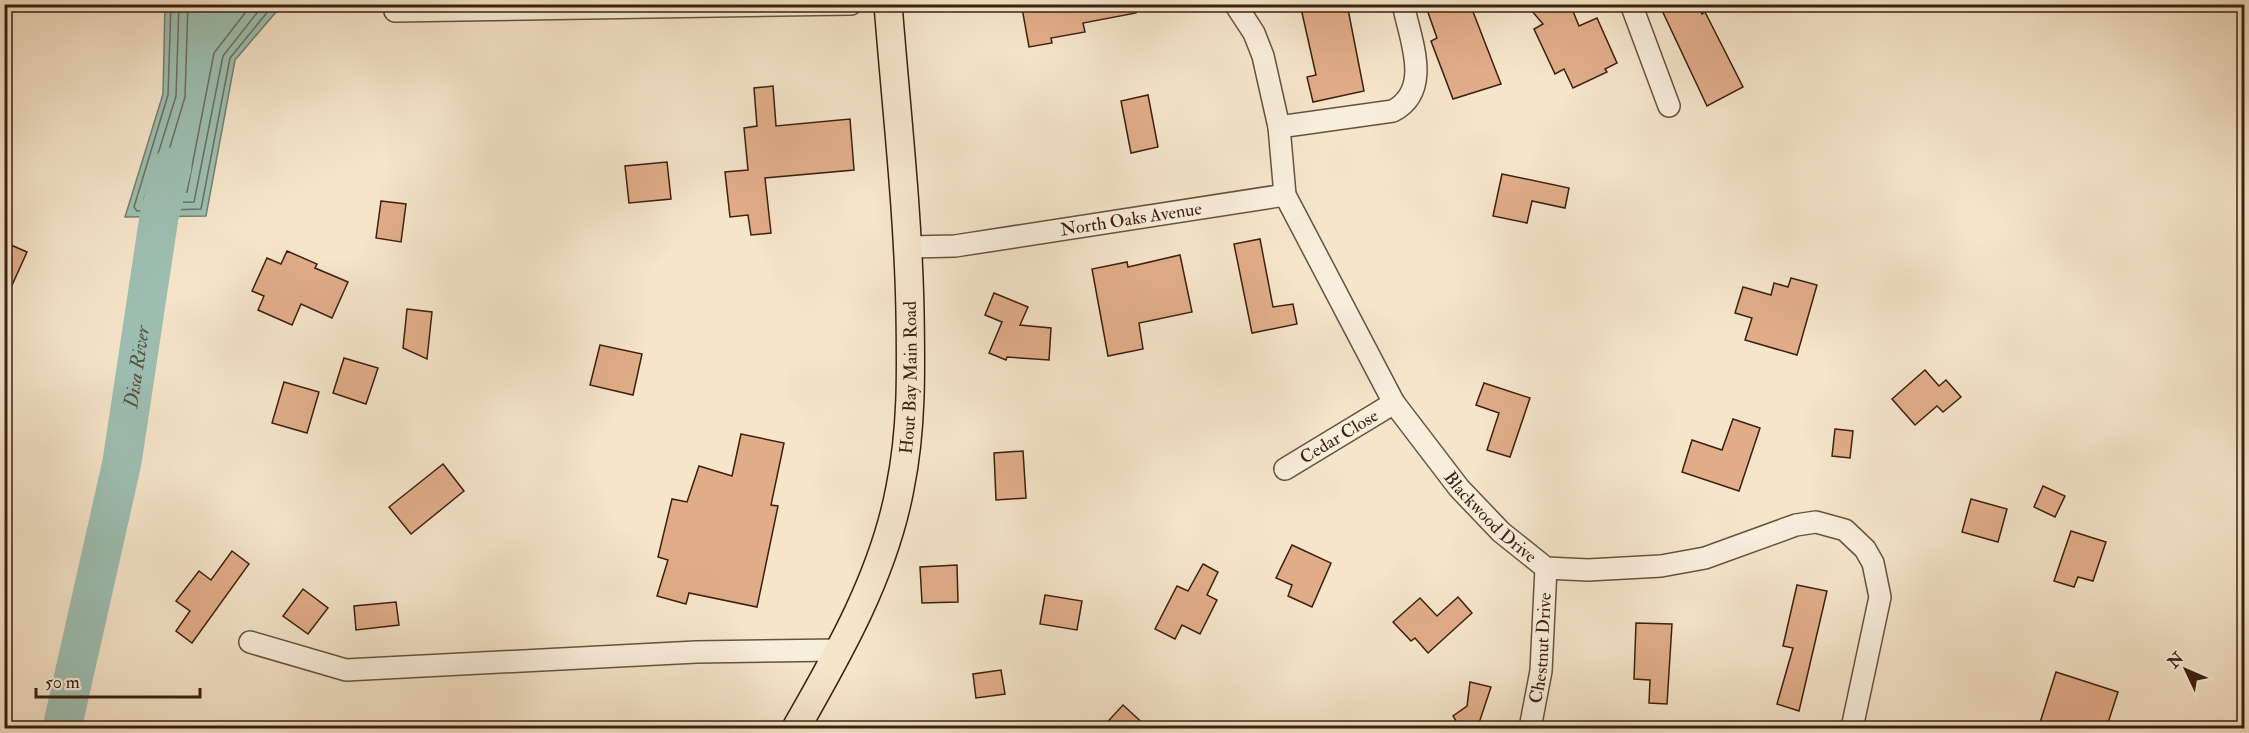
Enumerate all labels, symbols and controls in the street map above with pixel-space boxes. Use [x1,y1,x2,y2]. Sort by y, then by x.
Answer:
street label: North Oaks Avenue [1059,197,1204,242]
street label: Hout Bay Main Road [895,301,923,455]
water label: Disa River [118,323,156,411]
street label: Cedar Close [1296,404,1383,469]
street label: Blackwood Drive [1438,467,1542,568]
street label: Chestnut Drive [1524,591,1557,705]
north arrow [2156,640,2216,700]
text: N [2163,648,2189,673]
scale bar [36,661,200,699]
text: 50 m [45,671,80,694]

